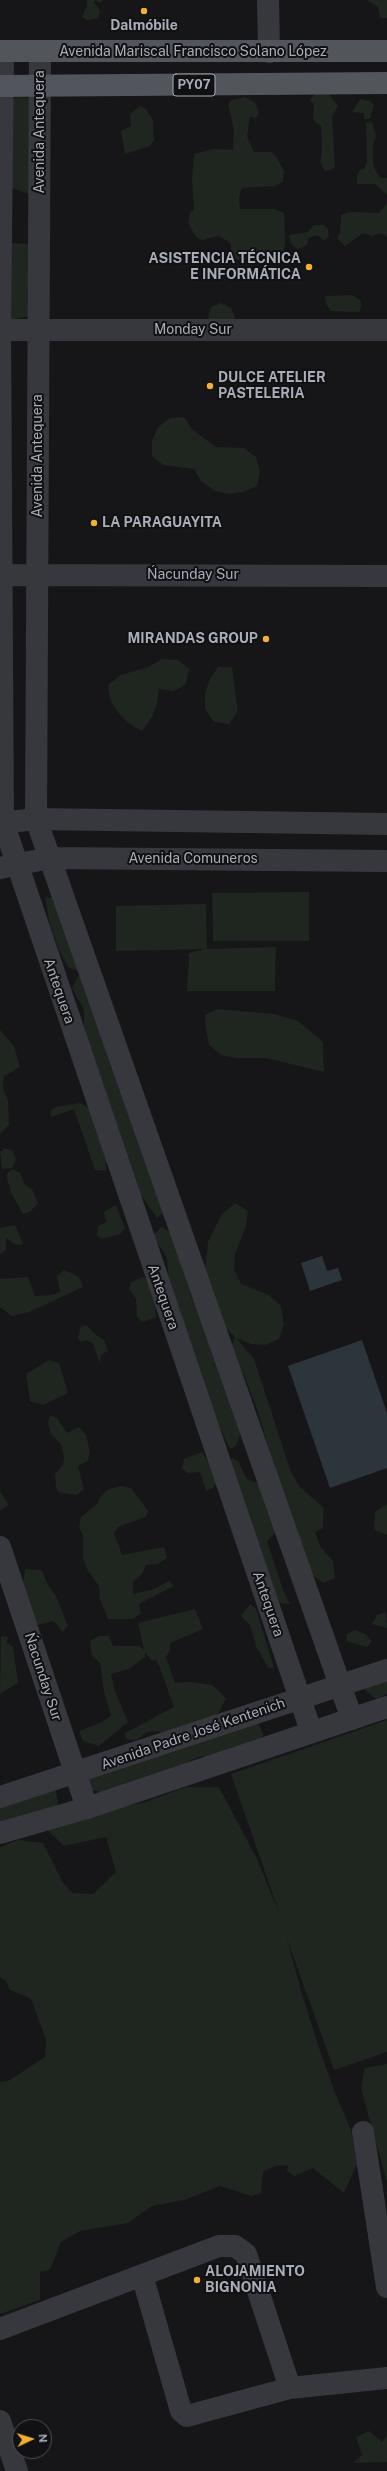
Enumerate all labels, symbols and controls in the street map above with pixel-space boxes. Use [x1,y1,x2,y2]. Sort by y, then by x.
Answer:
marker: Dalmóbile [139,6,149,16]
place label: Dalmóbile [110,18,178,34]
street label: Avenida Mariscal Francisco Solano López [59,44,327,60]
street label: Avenida Antequera [32,70,48,194]
road number: PY07 [173,74,215,96]
place label: ASISTENCIA TÉCNICA E INFORMÁTICA [149,251,301,284]
marker: ASISTENCIA TÉCNICA E INFORMÁTICA [304,262,314,272]
street label: Monday Sur [154,322,232,338]
place label: DULCE ATELIER PASTELERIA [218,370,326,402]
marker: DULCE ATELIER PASTELERIA [205,381,215,391]
street label: Avenida Antequera [30,394,46,518]
place label: LA PARAGUAYITA [102,515,222,531]
marker: LA PARAGUAYITA [89,518,99,528]
street label: Ńacunday Sur [147,567,239,583]
place label: MIRANDAS GROUP [128,631,258,647]
marker: MIRANDAS GROUP [261,634,271,644]
street label: Avenida Comuneros [128,851,258,867]
street label: Antequera [40,956,78,1026]
street label: Antequera [144,1262,182,1332]
street label: Antequera [249,1569,287,1639]
street label: Ńacunday Sur [21,1631,65,1723]
street label: Avenida Padre José Kentenich [99,1695,287,1773]
place label: ALOJAMIENTO BIGNONIA [205,2264,305,2296]
marker: ALOJAMIENTO BIGNONIA [192,2275,202,2285]
north arrow [12,2419,52,2459]
text: N [37,2434,49,2443]

